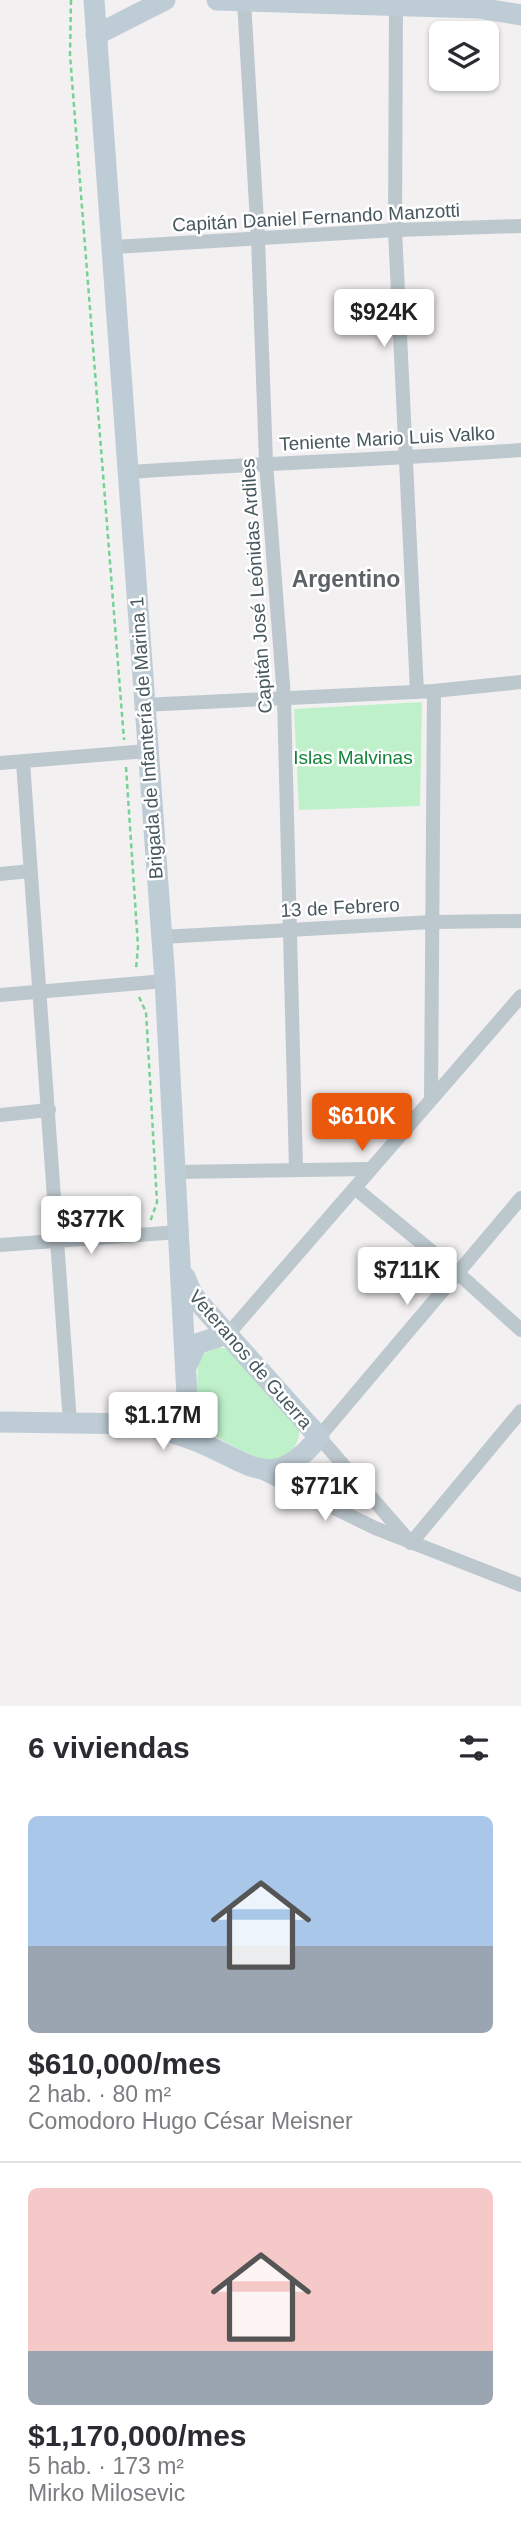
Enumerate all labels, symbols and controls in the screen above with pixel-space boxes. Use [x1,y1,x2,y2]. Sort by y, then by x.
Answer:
map controls [429,21,499,91]
button: layers [429,21,499,91]
street label: Capitán Daniel Fernando Manzotti [172,199,461,236]
pin: $924K [335,290,433,349]
text: $924K [350,299,418,325]
street label: Teniente Mario Luis Valko [279,422,496,455]
street label: Capitán José Leónidas Ardiles [237,458,276,714]
district label: Argentino [292,566,400,592]
street label: Brigada de Infantería de Marina 1 [126,596,167,880]
park label: Islas Malvinas [293,747,413,768]
street label: 13 de Febrero [280,894,400,921]
pin: $610K [313,1094,411,1153]
text: $610K [328,1103,396,1129]
pin: $377K [42,1196,140,1256]
text: $377K [57,1206,125,1232]
pin: $711K [358,1248,456,1307]
text: $711K [374,1257,440,1283]
street label: Veteranos de Guerra [185,1286,317,1433]
pin: $1.17M [106,1392,220,1452]
text: $1.17M [125,1402,201,1428]
pin: $771K [276,1464,374,1523]
text: $771K [291,1473,359,1499]
icon: filters [455,1729,493,1767]
text: 6 viviendas [28,1731,190,1764]
icon: home [198,1862,324,1988]
text: $610,000/mes [28,2047,222,2080]
text: 2 hab. · 80 m² [28,2081,171,2107]
text: Comodoro Hugo César Meisner [28,2108,353,2134]
icon: home [198,2234,324,2360]
text: $1,170,000/mes [28,2419,247,2452]
text: 5 hab. · 173 m² [28,2453,184,2479]
text: Mirko Milosevic [28,2480,185,2506]

